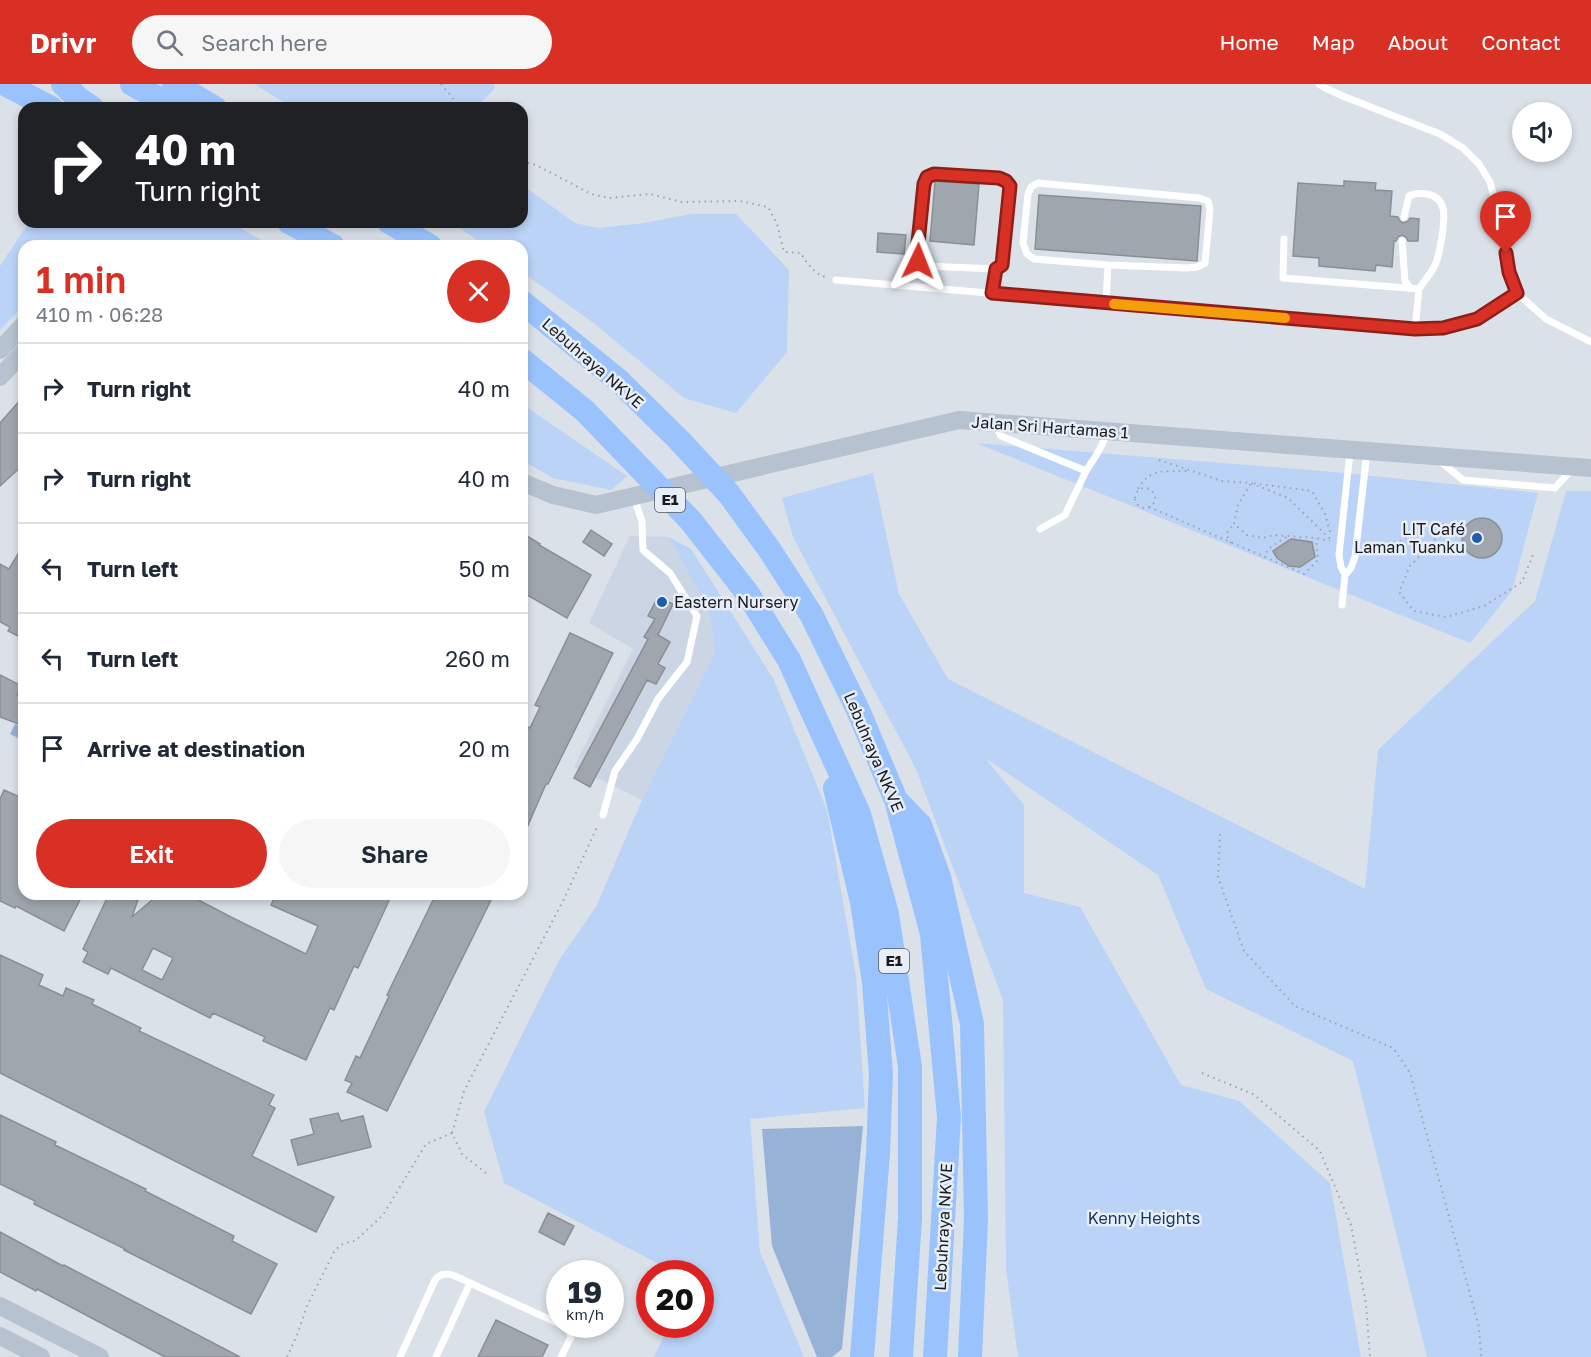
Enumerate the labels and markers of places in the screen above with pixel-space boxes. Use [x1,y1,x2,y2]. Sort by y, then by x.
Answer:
pin [1480,191,1531,253]
place label: LIT Café Laman Tuanku [1354,519,1465,557]
marker: LIT Café Laman Tuanku [1470,531,1484,545]
place label: Eastern Nursery [674,592,798,612]
marker: Eastern Nursery [655,595,669,609]

